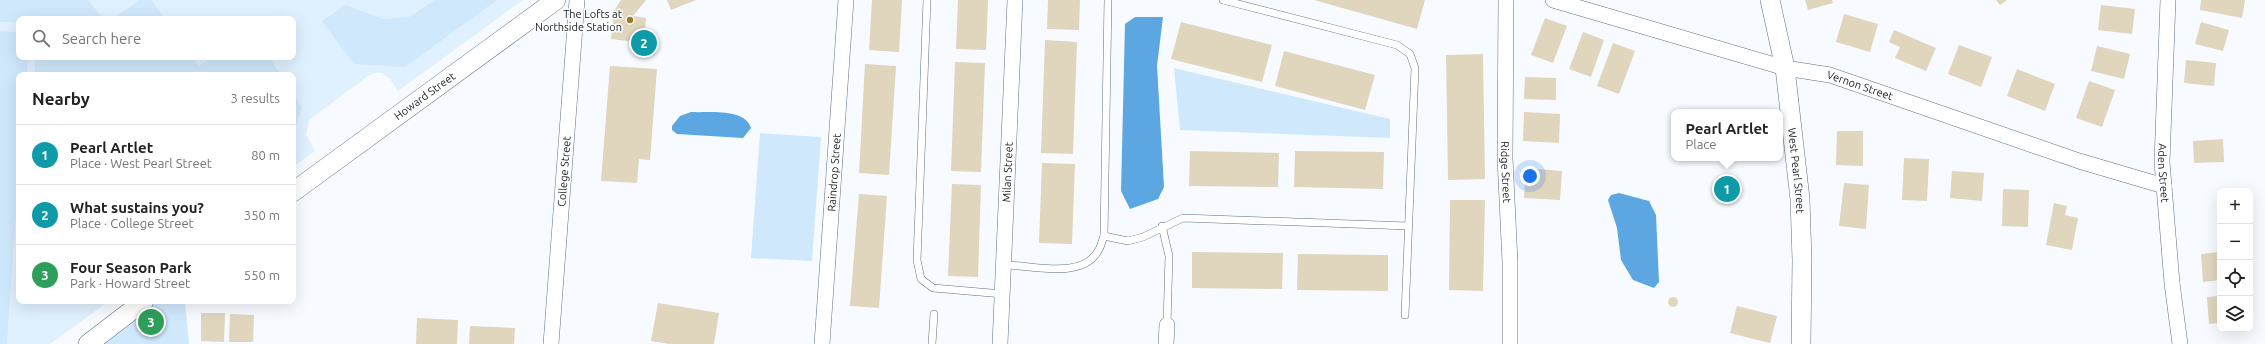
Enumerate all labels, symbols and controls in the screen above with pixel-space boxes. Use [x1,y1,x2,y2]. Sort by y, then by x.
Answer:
place label: The Lofts at Northside Station [535,8,623,33]
marker: The Lofts at Northside Station [625,15,635,25]
search box [16,16,296,60]
icon: search [30,27,52,49]
pin: 2 [631,28,657,58]
text: Search here [62,30,141,47]
street label: Vernon Street [1825,68,1895,103]
street label: Howard Street [392,69,458,122]
text: Nearby [32,89,90,108]
text: 3 results [230,91,280,105]
popup [1671,109,1783,161]
text: Pearl Artlet [1685,120,1769,137]
street label: West Pearl Street [1786,127,1806,214]
street label: Raindrop Street [825,132,843,212]
street label: College Street [555,135,573,207]
text: Place [1685,137,1717,151]
text: Pearl Artlet [70,139,153,156]
street label: Milan Street [1000,141,1015,203]
street label: Ridge Street [1499,141,1513,204]
street label: Aden Street [2156,143,2171,204]
text: 1 [41,148,49,162]
text: 80 m [251,148,280,162]
text: Place · West Pearl Street [70,156,212,170]
your location [1520,166,1540,186]
pin: 1 [1714,174,1740,204]
map controls [2217,188,2253,332]
button: + [2217,188,2253,224]
text: What sustains you? [70,199,204,216]
text: 2 [41,208,49,222]
text: 350 m [244,208,280,222]
text: Place · College Street [70,216,194,230]
button: − [2217,224,2253,260]
text: Four Season Park [70,259,192,276]
button: locate [2217,260,2253,296]
text: 3 [41,268,49,282]
text: 550 m [244,268,280,282]
text: Park · Howard Street [70,276,190,290]
button: layers [2217,296,2253,332]
pin: 3 [138,307,164,337]

